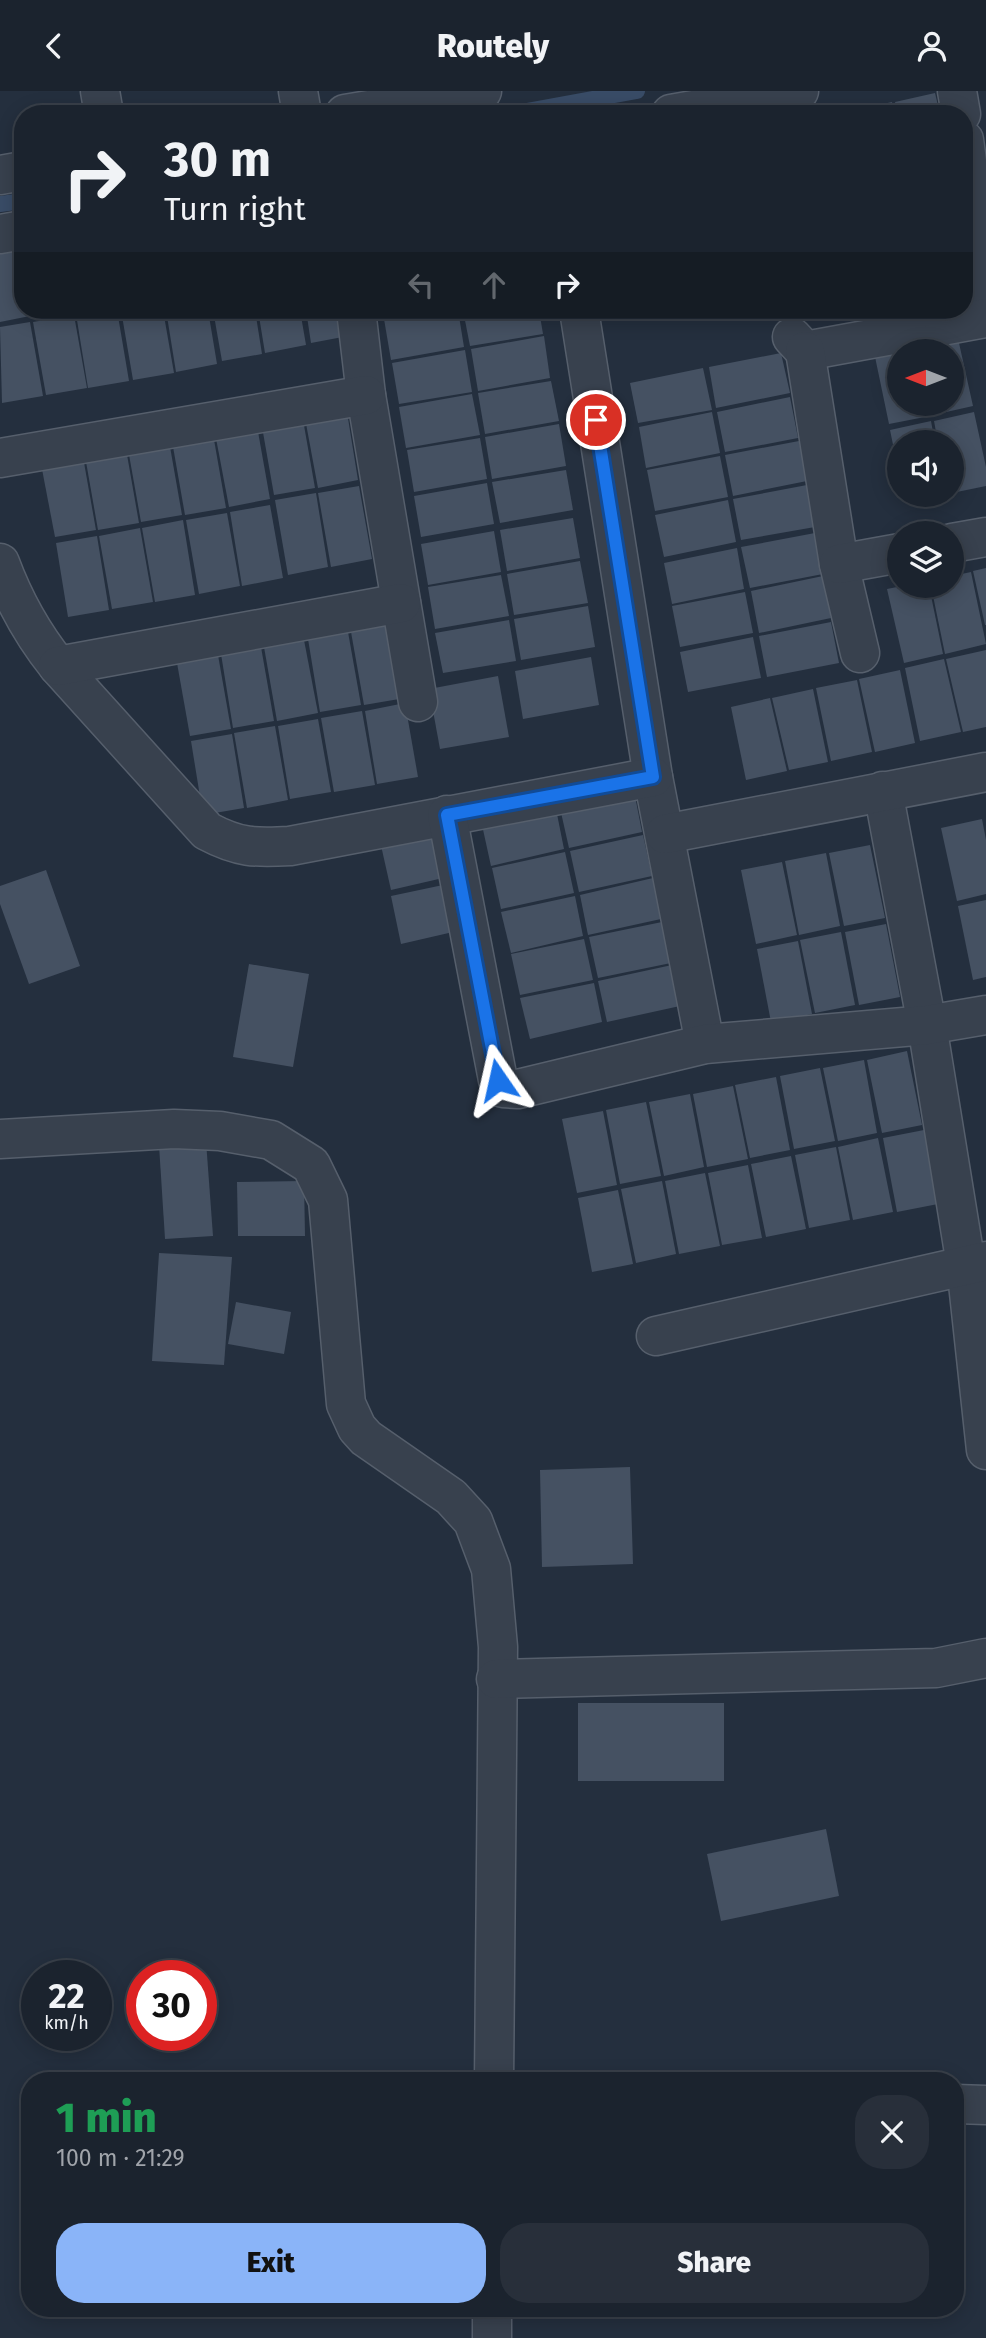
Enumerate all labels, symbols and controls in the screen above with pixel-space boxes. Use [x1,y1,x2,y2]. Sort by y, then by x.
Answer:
icon: back [35,27,73,65]
text: Routely [437,27,549,65]
icon: person [913,27,951,65]
text: 30 m [164,130,271,189]
icon: right [49,133,140,224]
text: Turn right [164,190,306,228]
icon: left [402,266,440,304]
icon: ahead [475,266,513,304]
icon: right [548,266,586,304]
north arrow [887,339,964,417]
map controls [887,339,964,598]
pin [566,390,626,450]
icon: arrive [577,401,615,439]
button: sound [887,430,964,507]
button: layers [887,521,964,598]
position arrow [461,1043,535,1117]
speed limit sign: 30 [126,1960,217,2051]
text: 22 [48,1975,85,2017]
text: km/h [44,2012,89,2034]
text: 1 min [56,2093,157,2143]
button: close [855,2095,929,2169]
text: 100 m · 21:29 [56,2144,185,2172]
button: Exit [56,2223,486,2303]
button: Share [500,2223,929,2303]

